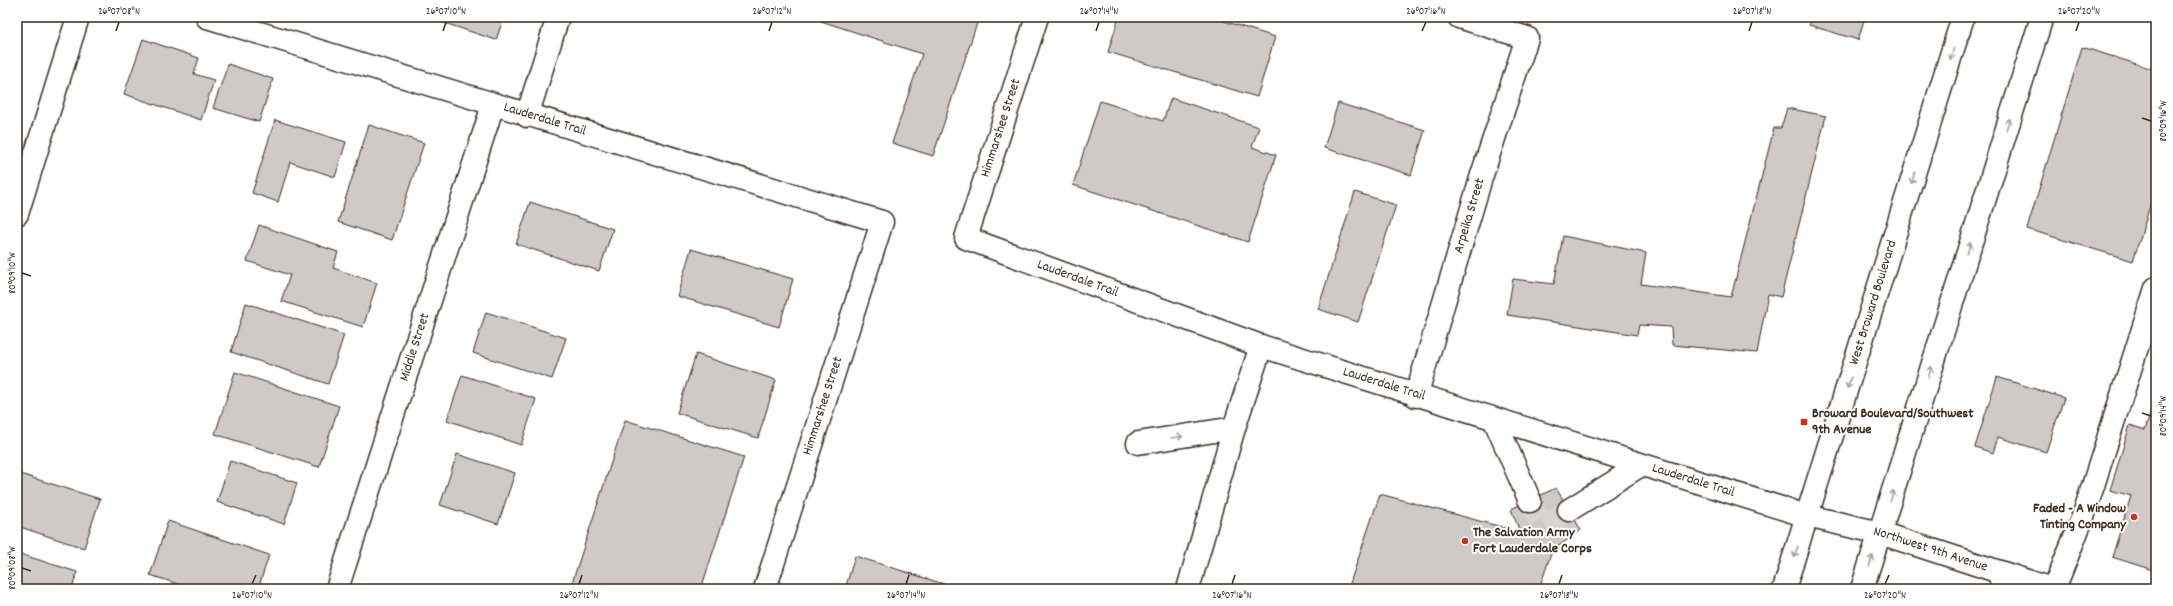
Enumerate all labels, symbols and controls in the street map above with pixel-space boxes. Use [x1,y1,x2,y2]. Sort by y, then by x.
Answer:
text: 26°07'08"N [98,5,140,19]
text: 26°07'10"N [426,5,466,19]
text: 26°07'12"N [753,5,791,19]
text: 26°07'14"N [1080,5,1118,19]
text: 26°07'16"N [1406,5,1446,19]
text: 26°07'18"N [1733,5,1771,19]
text: 26°07'20"N [2058,5,2100,19]
one-way arrow [1948,48,1955,61]
street label: Himmarshee Street [976,76,1026,180]
street label: Lauderdale Trail [501,98,589,142]
text: 80°09'16"W [2157,100,2171,142]
one-way arrow [2005,117,2012,130]
one-way arrow [1909,172,1916,185]
street label: Arpeika Street [1449,176,1490,256]
street label: West Broward Boulevard [1845,238,1903,368]
one-way arrow [1966,241,1973,254]
text: 80°09'10"W [6,252,20,294]
street label: Lauderdale Trail [1034,255,1122,303]
street label: Middle Street [395,311,435,384]
street label: Himmarshee Street [798,354,848,458]
street label: Lauderdale Trail [1340,362,1428,407]
one-way arrow [1927,366,1935,378]
one-way arrow [1845,376,1852,389]
text: 80°09'14"W [2157,396,2171,436]
place label: Broward Boulevard/Southwest 9th Avenue [1812,404,1974,440]
marker: Broward Boulevard/Southwest 9th Avenue [1799,417,1809,427]
one-way arrow [1170,433,1183,441]
street label: Lauderdale Trail [1649,458,1738,503]
one-way arrow [1889,489,1896,502]
place label: Faded - A Window Tinting Company [2033,499,2127,535]
marker: Faded - A Window Tinting Company [2129,512,2139,522]
street label: Northwest 9th Avenue [1871,522,1990,577]
place label: The Salvation Army Fort Lauderdale Corps [1473,523,1592,559]
marker: The Salvation Army Fort Lauderdale Corps [1460,536,1470,546]
text: 80°09'08"W [6,546,20,590]
one-way arrow [1792,546,1799,559]
one-way arrow [1868,555,1875,568]
text: 26°07'10"N [232,589,272,603]
text: 26°07'12"N [560,589,598,603]
text: 26°07'14"N [887,589,925,603]
text: 26°07'16"N [1212,589,1252,603]
text: 26°07'18"N [1540,589,1578,603]
text: 26°07'20"N [1864,589,1906,603]

